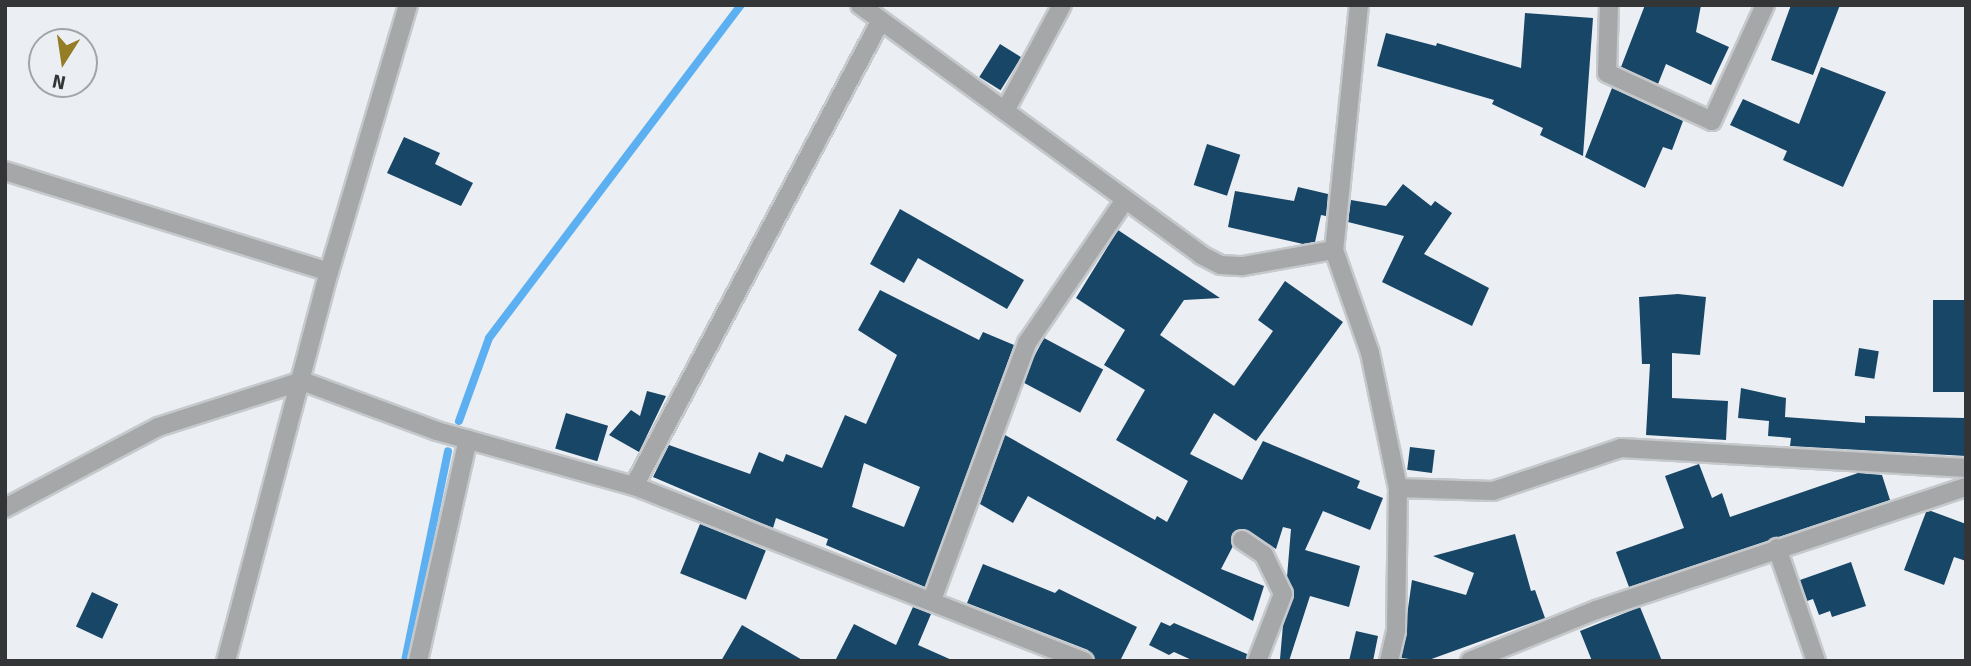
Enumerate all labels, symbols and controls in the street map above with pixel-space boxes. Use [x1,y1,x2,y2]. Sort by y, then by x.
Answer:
north arrow [28,28,98,98]
text: N [50,68,68,95]

